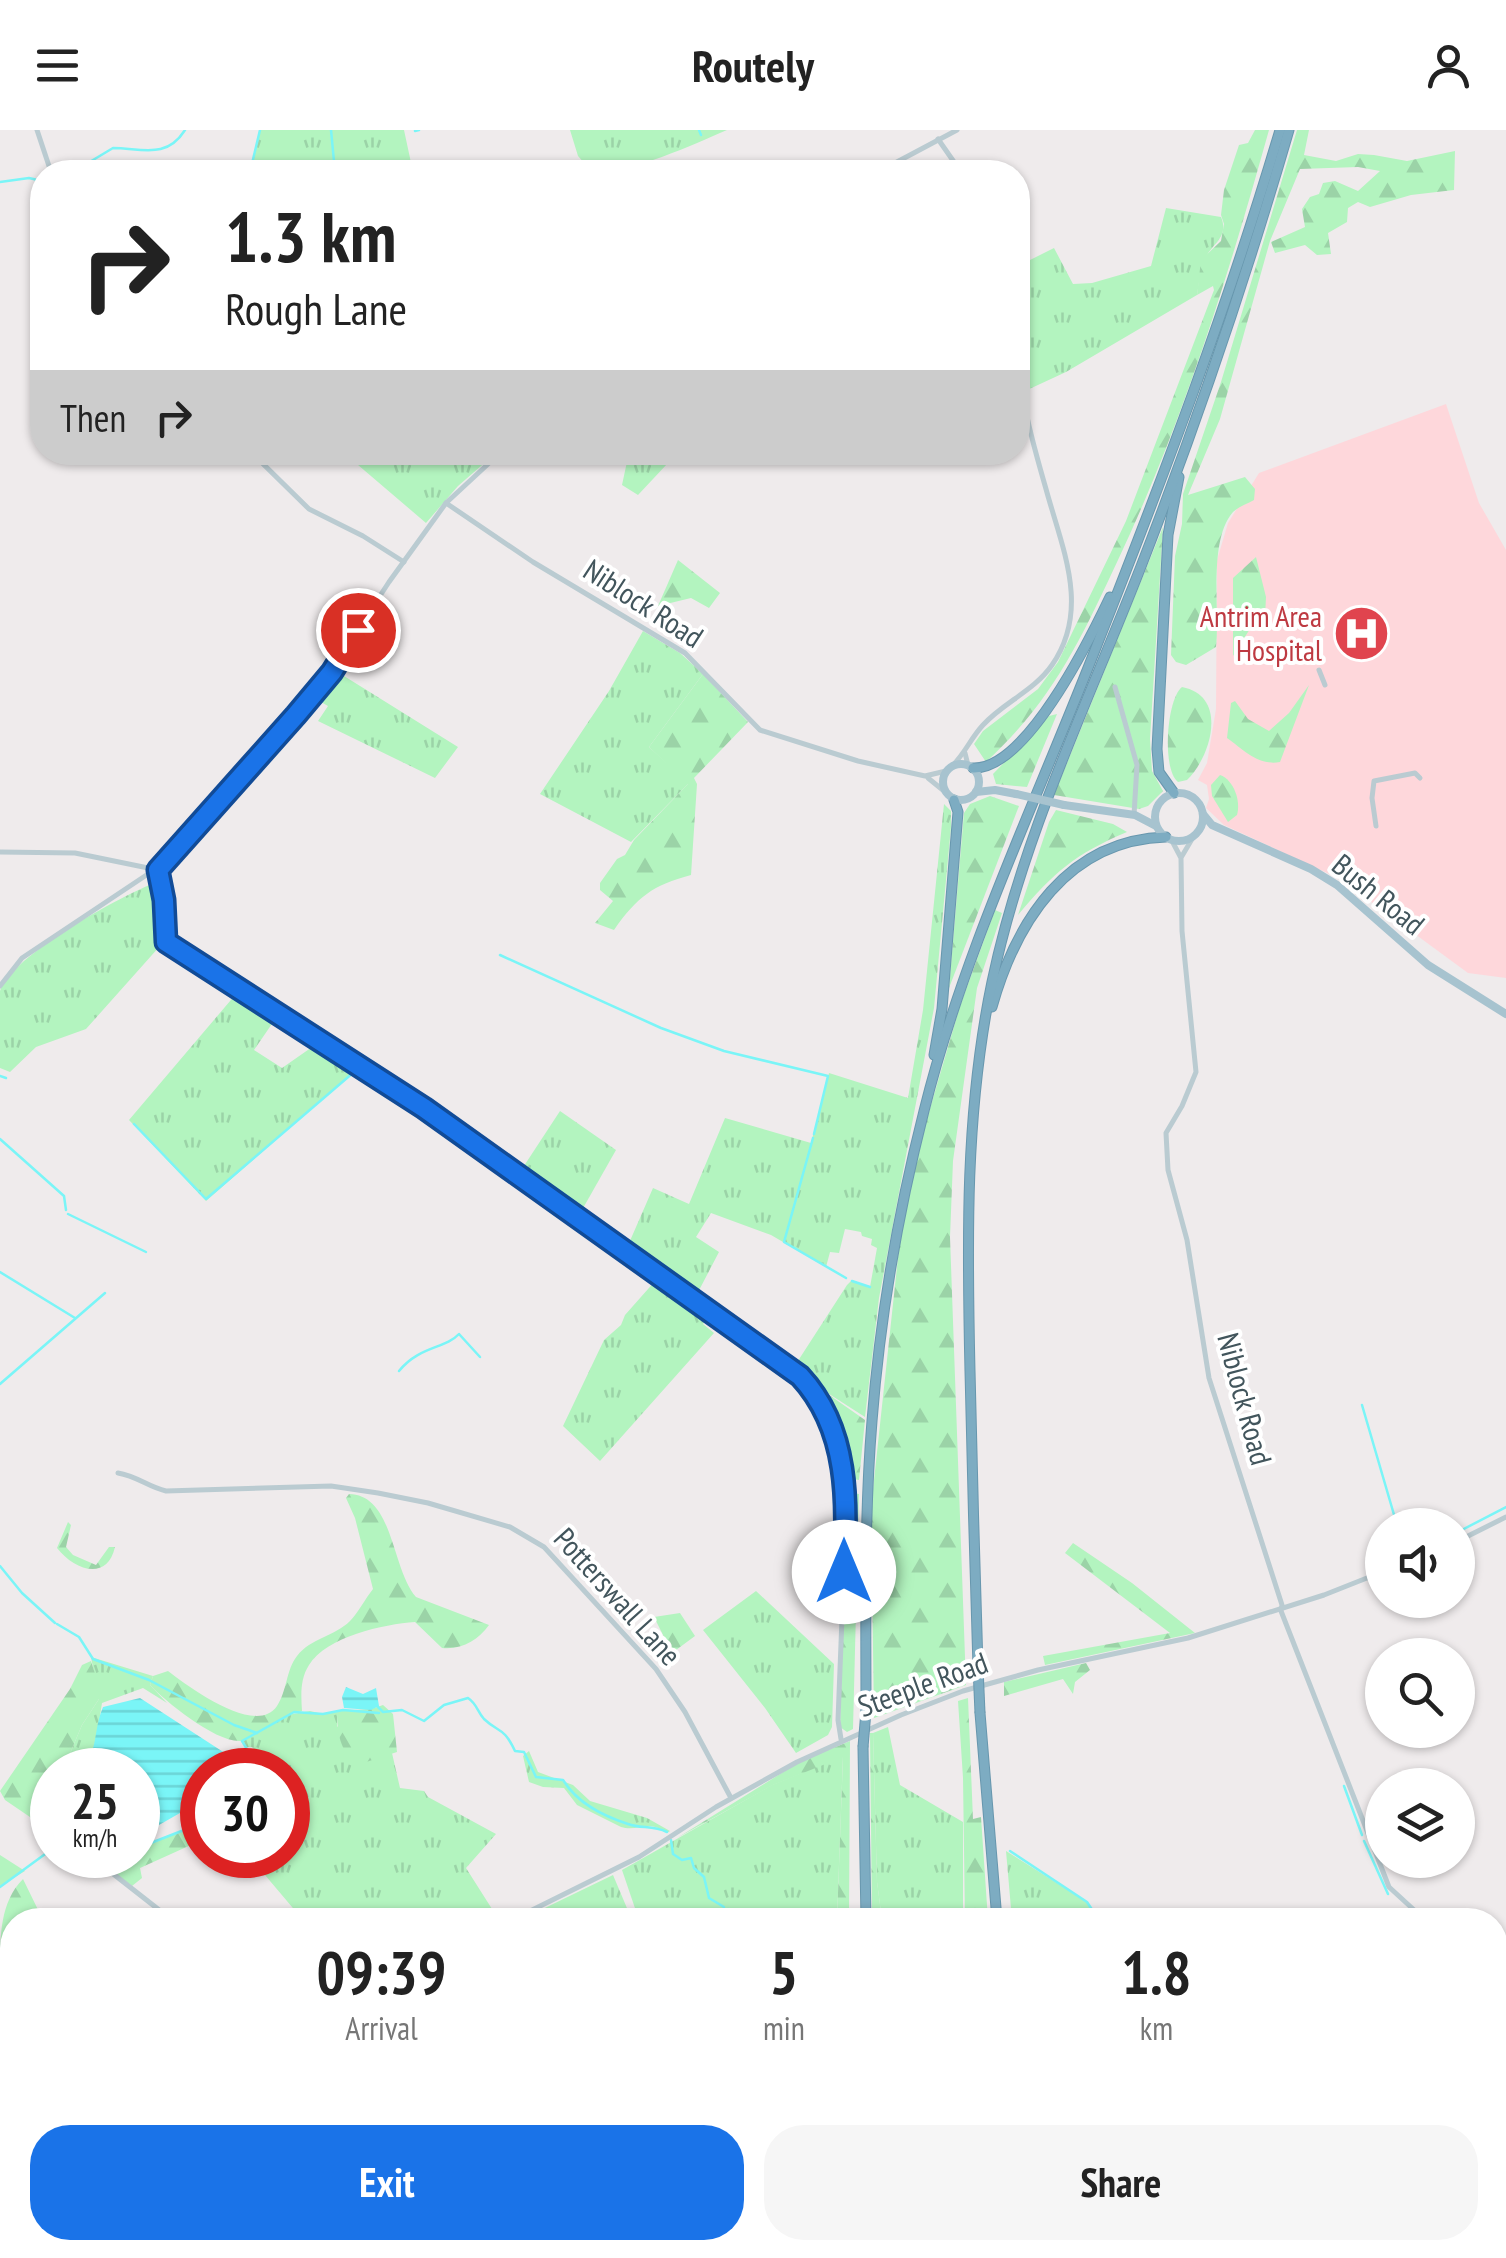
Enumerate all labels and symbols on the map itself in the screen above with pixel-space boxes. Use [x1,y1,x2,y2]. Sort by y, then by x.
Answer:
street label: Niblock Road [577,550,711,656]
pin [316,588,401,673]
place label: Antrim Area Hospital [1200,596,1322,669]
hospital icon: Antrim Area Hospital [1331,604,1391,664]
street label: Bush Road [1325,845,1433,943]
street label: Niblock Road [1209,1328,1282,1469]
street label: Potterswall Lane [546,1519,690,1673]
position arrow [792,1520,896,1624]
street label: Steeple Road [852,1642,993,1725]
speed limit sign: 30 [180,1748,310,1878]

